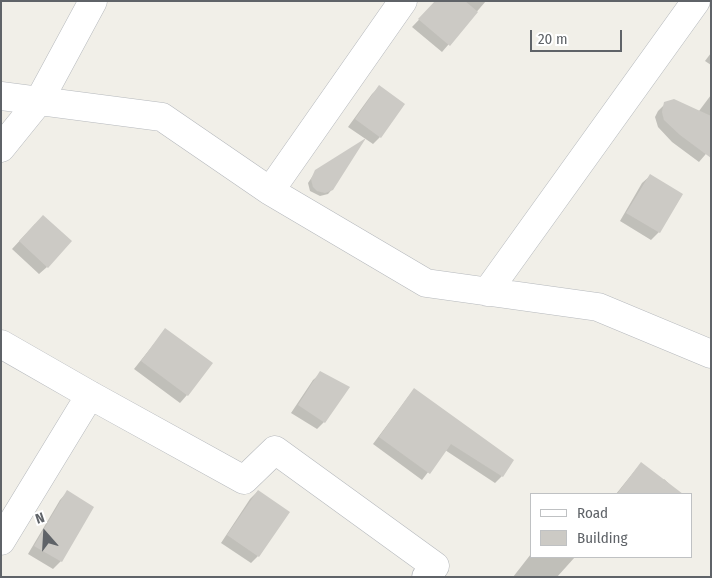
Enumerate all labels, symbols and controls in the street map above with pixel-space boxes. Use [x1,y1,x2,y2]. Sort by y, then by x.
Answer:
scale bar [532,20,624,52]
text: 20 m [538,30,568,48]
legend [530,493,692,558]
text: Road [577,504,608,522]
north arrow [20,508,70,558]
text: N [33,509,47,528]
text: Building [577,529,628,547]

